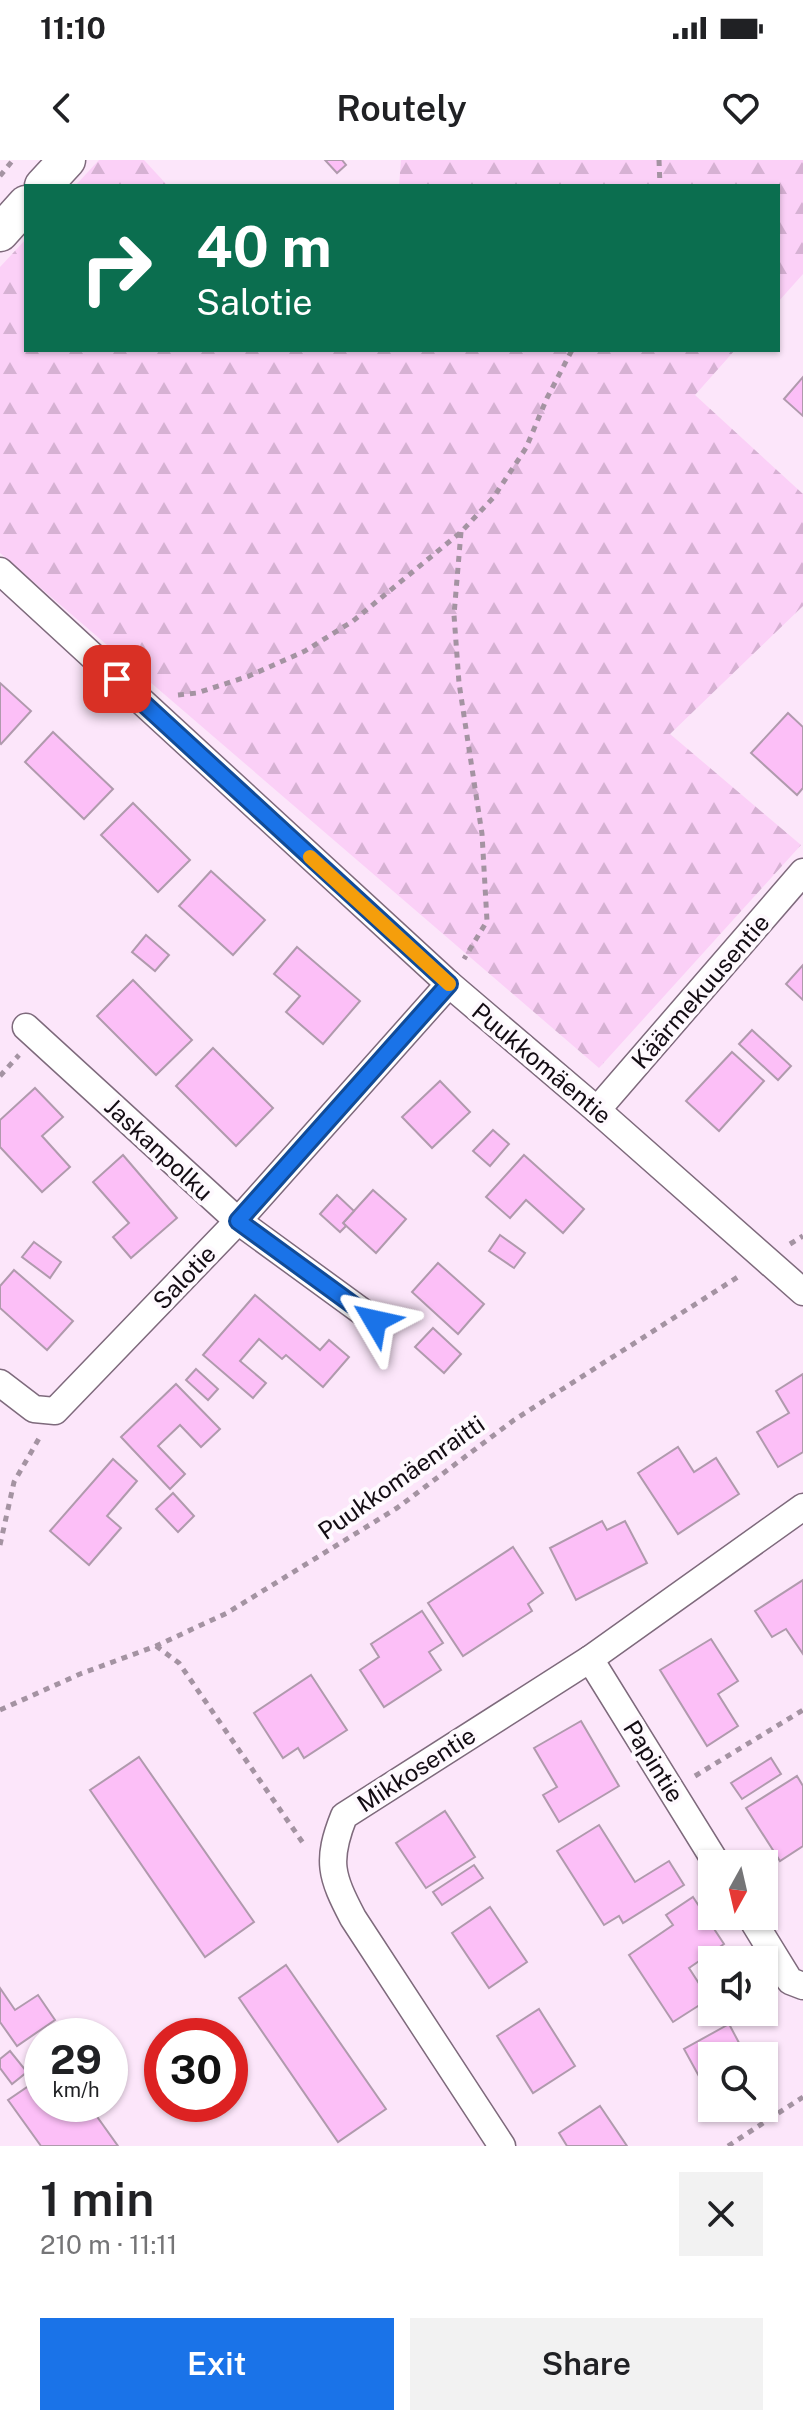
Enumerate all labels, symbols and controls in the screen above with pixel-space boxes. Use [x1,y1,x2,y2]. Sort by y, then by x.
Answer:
text: 11:10 [40,10,106,46]
icon: back [40,86,84,130]
icon: heart [719,86,763,130]
text: Routely [336,87,467,129]
text: 40 m [196,214,332,280]
icon: right [64,216,168,320]
text: Salotie [196,281,313,323]
pin [83,645,151,713]
icon: arrive [95,657,139,701]
street label: Käärmekuusentie [625,908,775,1074]
street label: Puukkomäentie [467,997,617,1129]
street label: Jaskanpolku [99,1092,219,1206]
street label: Salotie [147,1239,221,1315]
position arrow [333,1279,417,1363]
street label: Puukkomäenraitti [313,1409,489,1545]
street label: Papintie [618,1715,690,1807]
street label: Mikkosentie [352,1720,480,1818]
north arrow [698,1850,778,1930]
map controls [698,1850,778,2122]
button: sound [698,1946,778,2026]
speed limit sign: 30 [144,2018,248,2122]
text: 29 [50,2036,102,2083]
button: search [698,2042,778,2122]
text: km/h [52,2078,100,2102]
text: 1 min [40,2170,154,2227]
button: close [679,2172,763,2256]
text: 210 m · 11:11 [40,2229,177,2260]
button: Exit [40,2318,394,2410]
button: Share [410,2318,763,2410]

